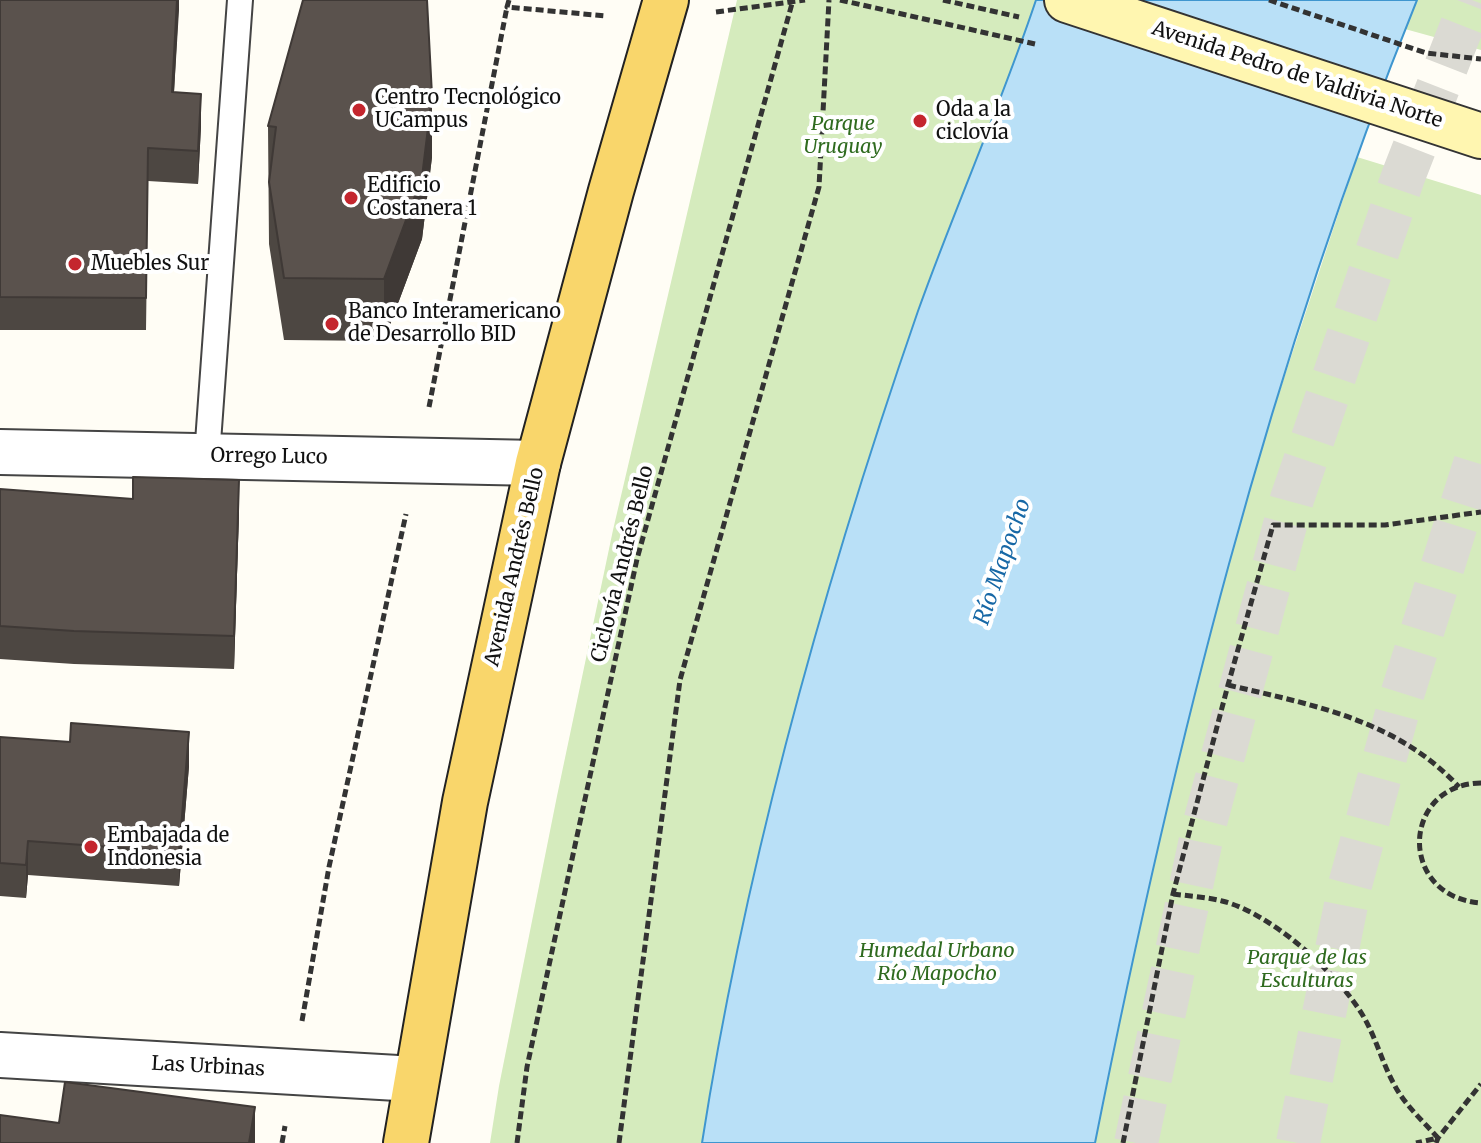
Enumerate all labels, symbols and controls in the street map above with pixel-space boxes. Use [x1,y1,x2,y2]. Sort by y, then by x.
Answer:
street label: Avenida Pedro de Valdivia Norte [1149,17,1445,133]
place label: Centro Tecnológico UCampus [375,86,561,133]
place label: Oda a la ciclovía [936,98,1011,145]
marker: Centro Tecnológico UCampus [350,101,368,119]
park label: Parque Uruguay [804,112,882,159]
marker: Oda a la ciclovía [911,112,929,130]
place label: Edificio Costanera 1 [367,174,477,221]
marker: Edificio Costanera 1 [342,189,360,207]
place label: Muebles Sur [91,252,209,276]
marker: Muebles Sur [66,255,84,273]
place label: Banco Interamericano de Desarrollo BID [348,300,561,347]
marker: Banco Interamericano de Desarrollo BID [323,315,341,333]
street label: Orrego Luco [210,444,328,470]
street label: Ciclovía Andrés Bello [587,463,659,665]
street label: Avenida Andrés Bello [480,465,550,669]
water label: Río Mapocho [969,495,1037,629]
place label: Embajada de Indonesia [107,824,229,871]
marker: Embajada de Indonesia [82,838,100,856]
park label: Humedal Urbano Río Mapocho [859,939,1015,986]
park label: Parque de las Esculturas [1247,946,1367,993]
street label: Las Urbinas [151,1052,265,1082]

